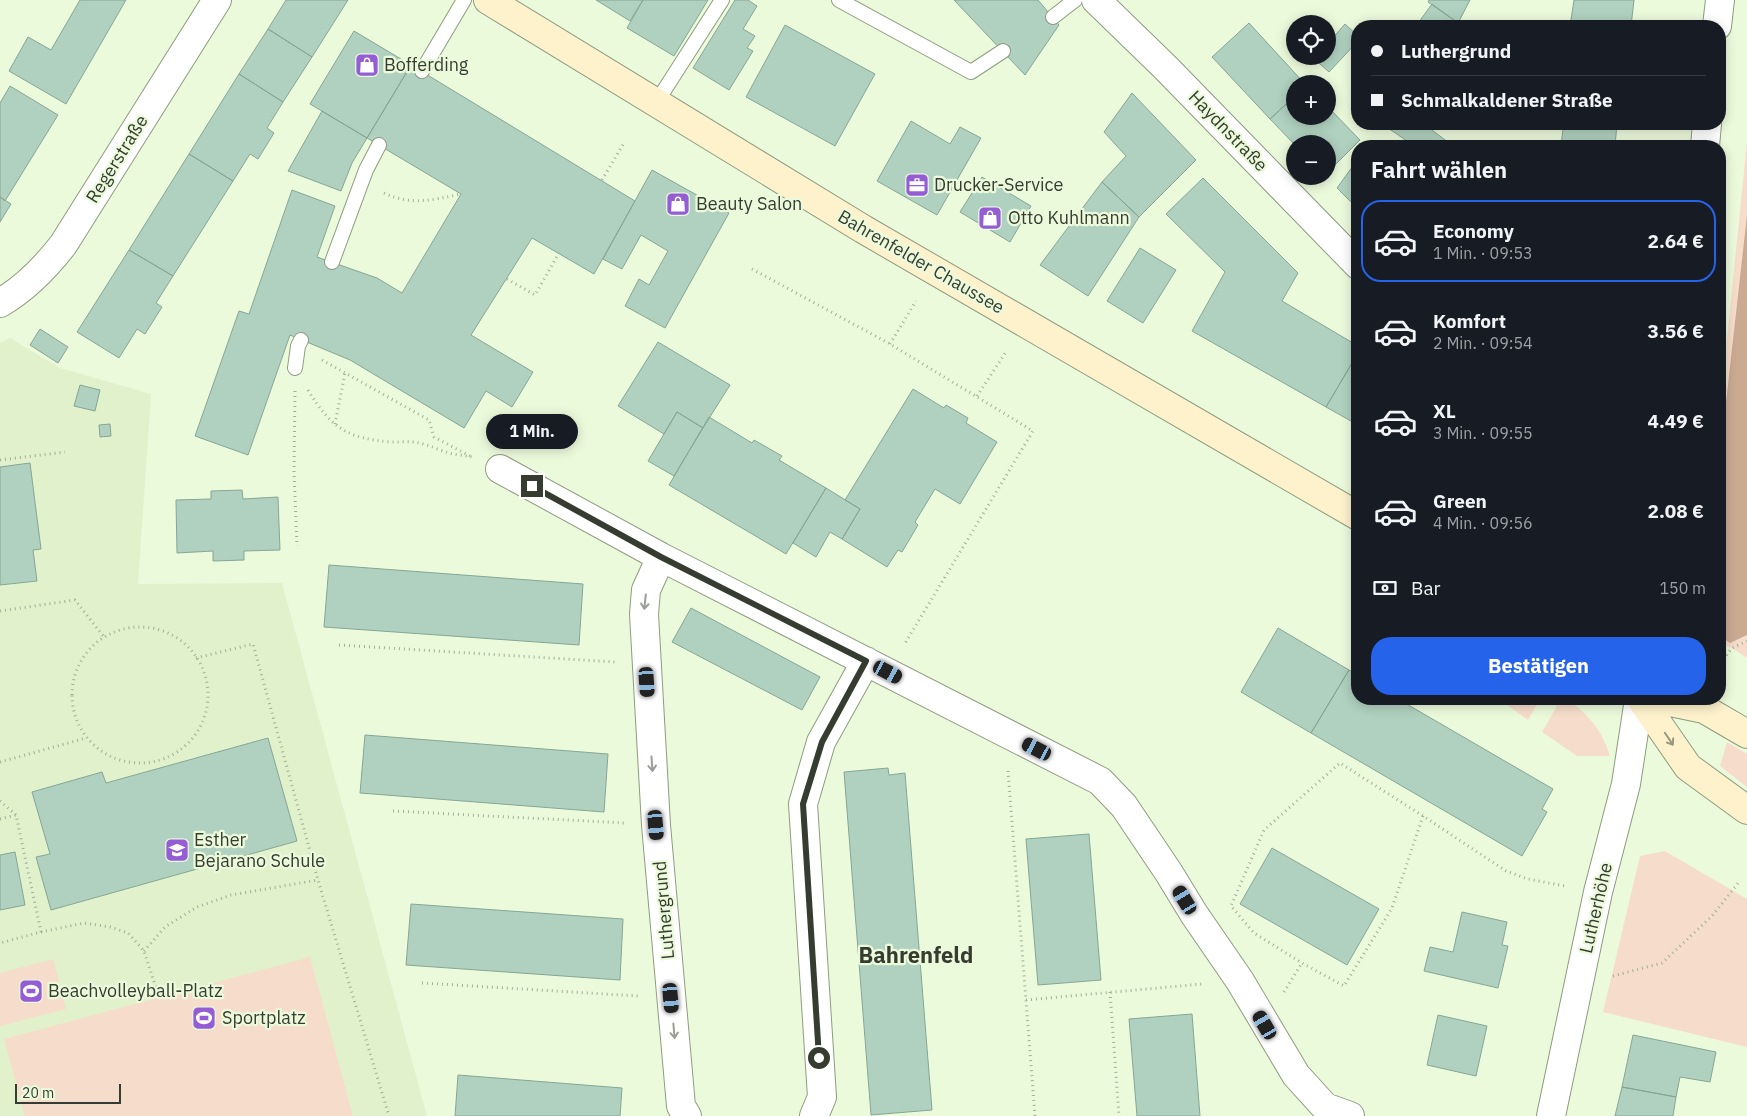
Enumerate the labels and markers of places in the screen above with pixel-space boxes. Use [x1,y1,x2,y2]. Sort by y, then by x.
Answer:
shop icon: Bofferding [354,52,380,78]
place label: Bofferding [384,53,469,76]
office icon: Drucker-Service [904,172,930,198]
place label: Drucker-Service [934,173,1064,196]
shop icon: Beauty Salon [665,191,691,217]
place label: Beauty Salon [696,192,802,215]
shop icon: Otto Kuhlmann [977,205,1003,231]
place label: Otto Kuhlmann [1008,206,1130,229]
place label: Esther Bejarano Schule [194,828,325,872]
school or university icon: Esther Bejarano Schule [164,837,190,863]
sports icon: Beachvolleyball-Platz [18,978,44,1004]
place label: Beachvolleyball-Platz [48,979,223,1002]
sports icon: Sportplatz [191,1005,217,1031]
place label: Sportplatz [222,1006,306,1029]

